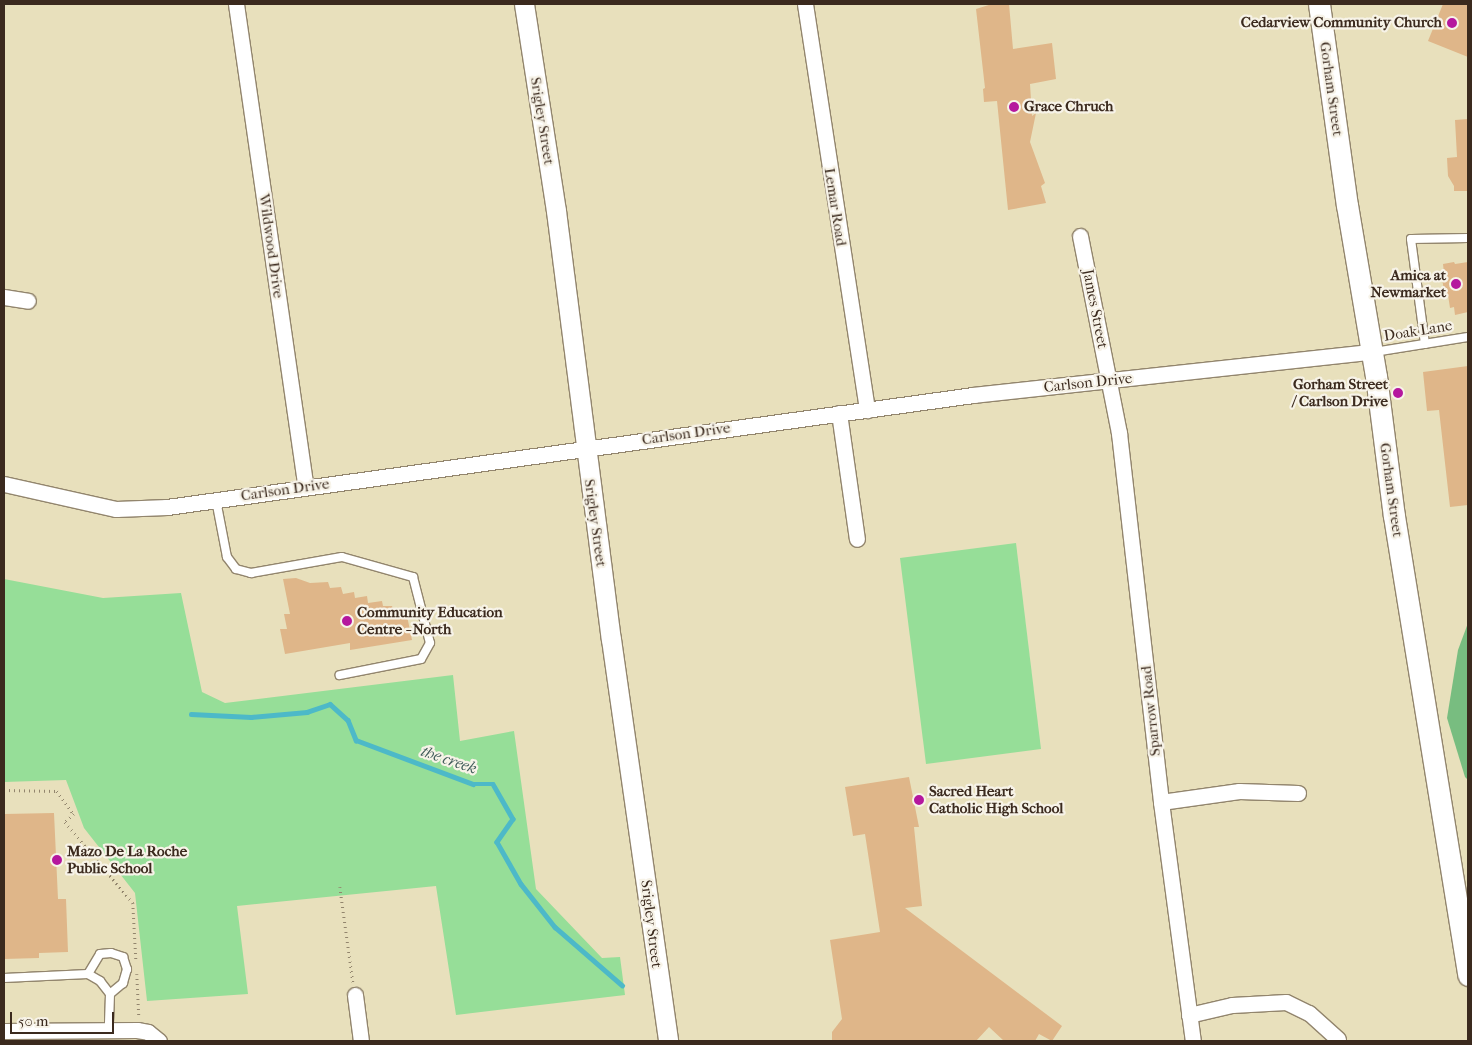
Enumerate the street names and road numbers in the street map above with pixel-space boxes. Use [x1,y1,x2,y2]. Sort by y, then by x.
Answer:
street label: Gorham Street [1315,41,1347,137]
street label: Srigley Street [526,76,558,166]
street label: Lemar Road [820,167,850,247]
street label: Wildwood Drive [255,193,287,299]
street label: James Street [1078,268,1112,350]
street label: Doak Lane [1383,317,1453,345]
street label: Carlson Drive [1043,369,1133,397]
street label: Carlson Drive [641,419,731,449]
street label: Gorham Street [1375,442,1407,538]
street label: Carlson Drive [240,475,330,505]
street label: Srigley Street [580,478,610,568]
street label: Sparrow Road [1137,665,1165,757]
street label: Srigley Street [637,879,665,969]

